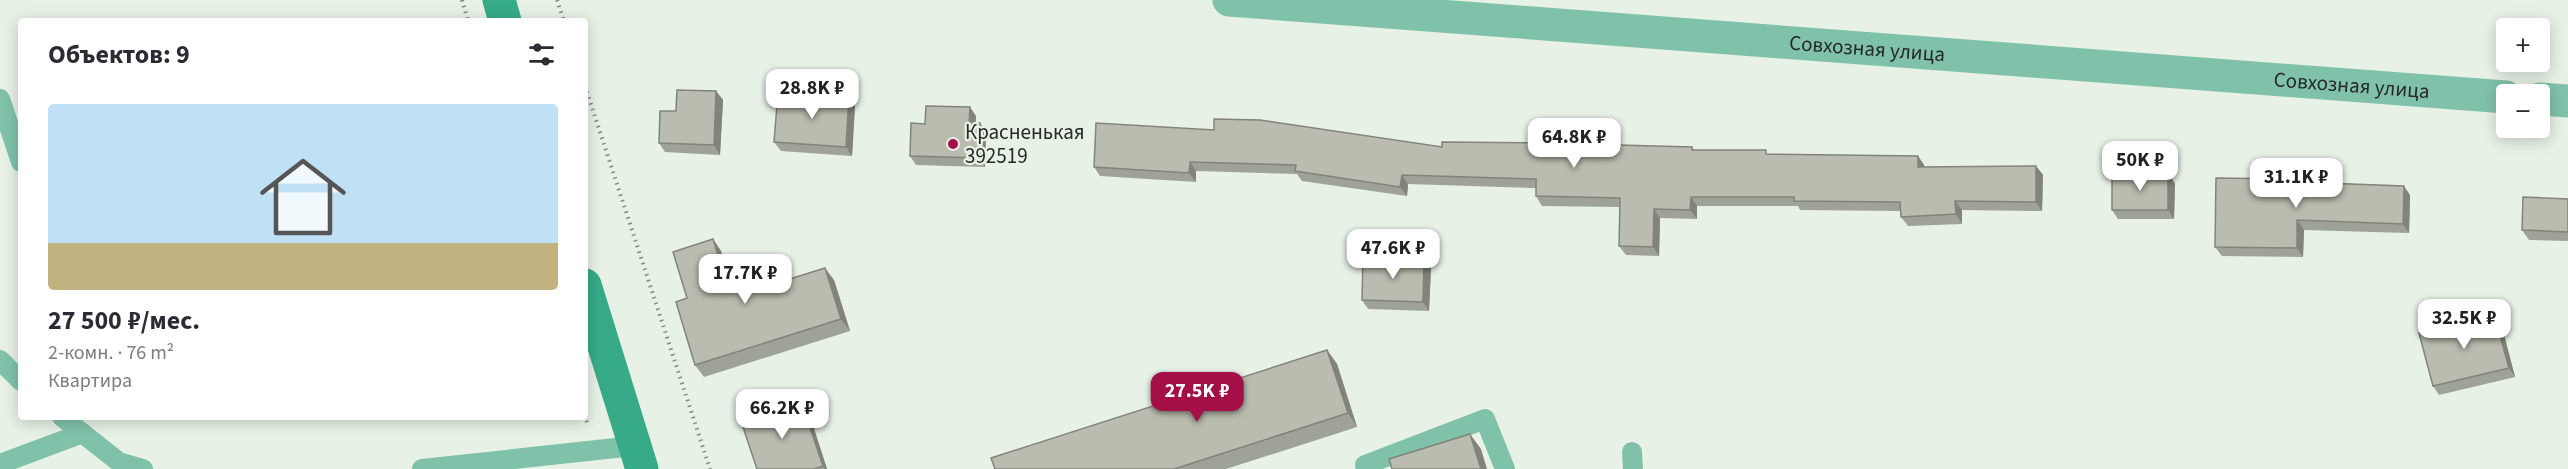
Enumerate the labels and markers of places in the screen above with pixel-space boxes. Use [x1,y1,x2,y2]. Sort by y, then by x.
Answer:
pin: 28.8K ₽ [757,69,867,120]
place label: Красненькая 392519 [965,117,1085,171]
pin: 64.8K ₽ [1519,118,1629,169]
marker: Красненькая 392519 [946,137,960,151]
pin: 50K ₽ [2098,141,2182,192]
pin: 31.1K ₽ [2241,158,2351,209]
pin: 47.6K ₽ [1338,229,1448,280]
pin: 17.7K ₽ [690,254,800,305]
pin: 32.5K ₽ [2409,299,2519,350]
pin: 27.5K ₽ [1142,372,1252,423]
pin: 66.2K ₽ [727,389,837,440]

